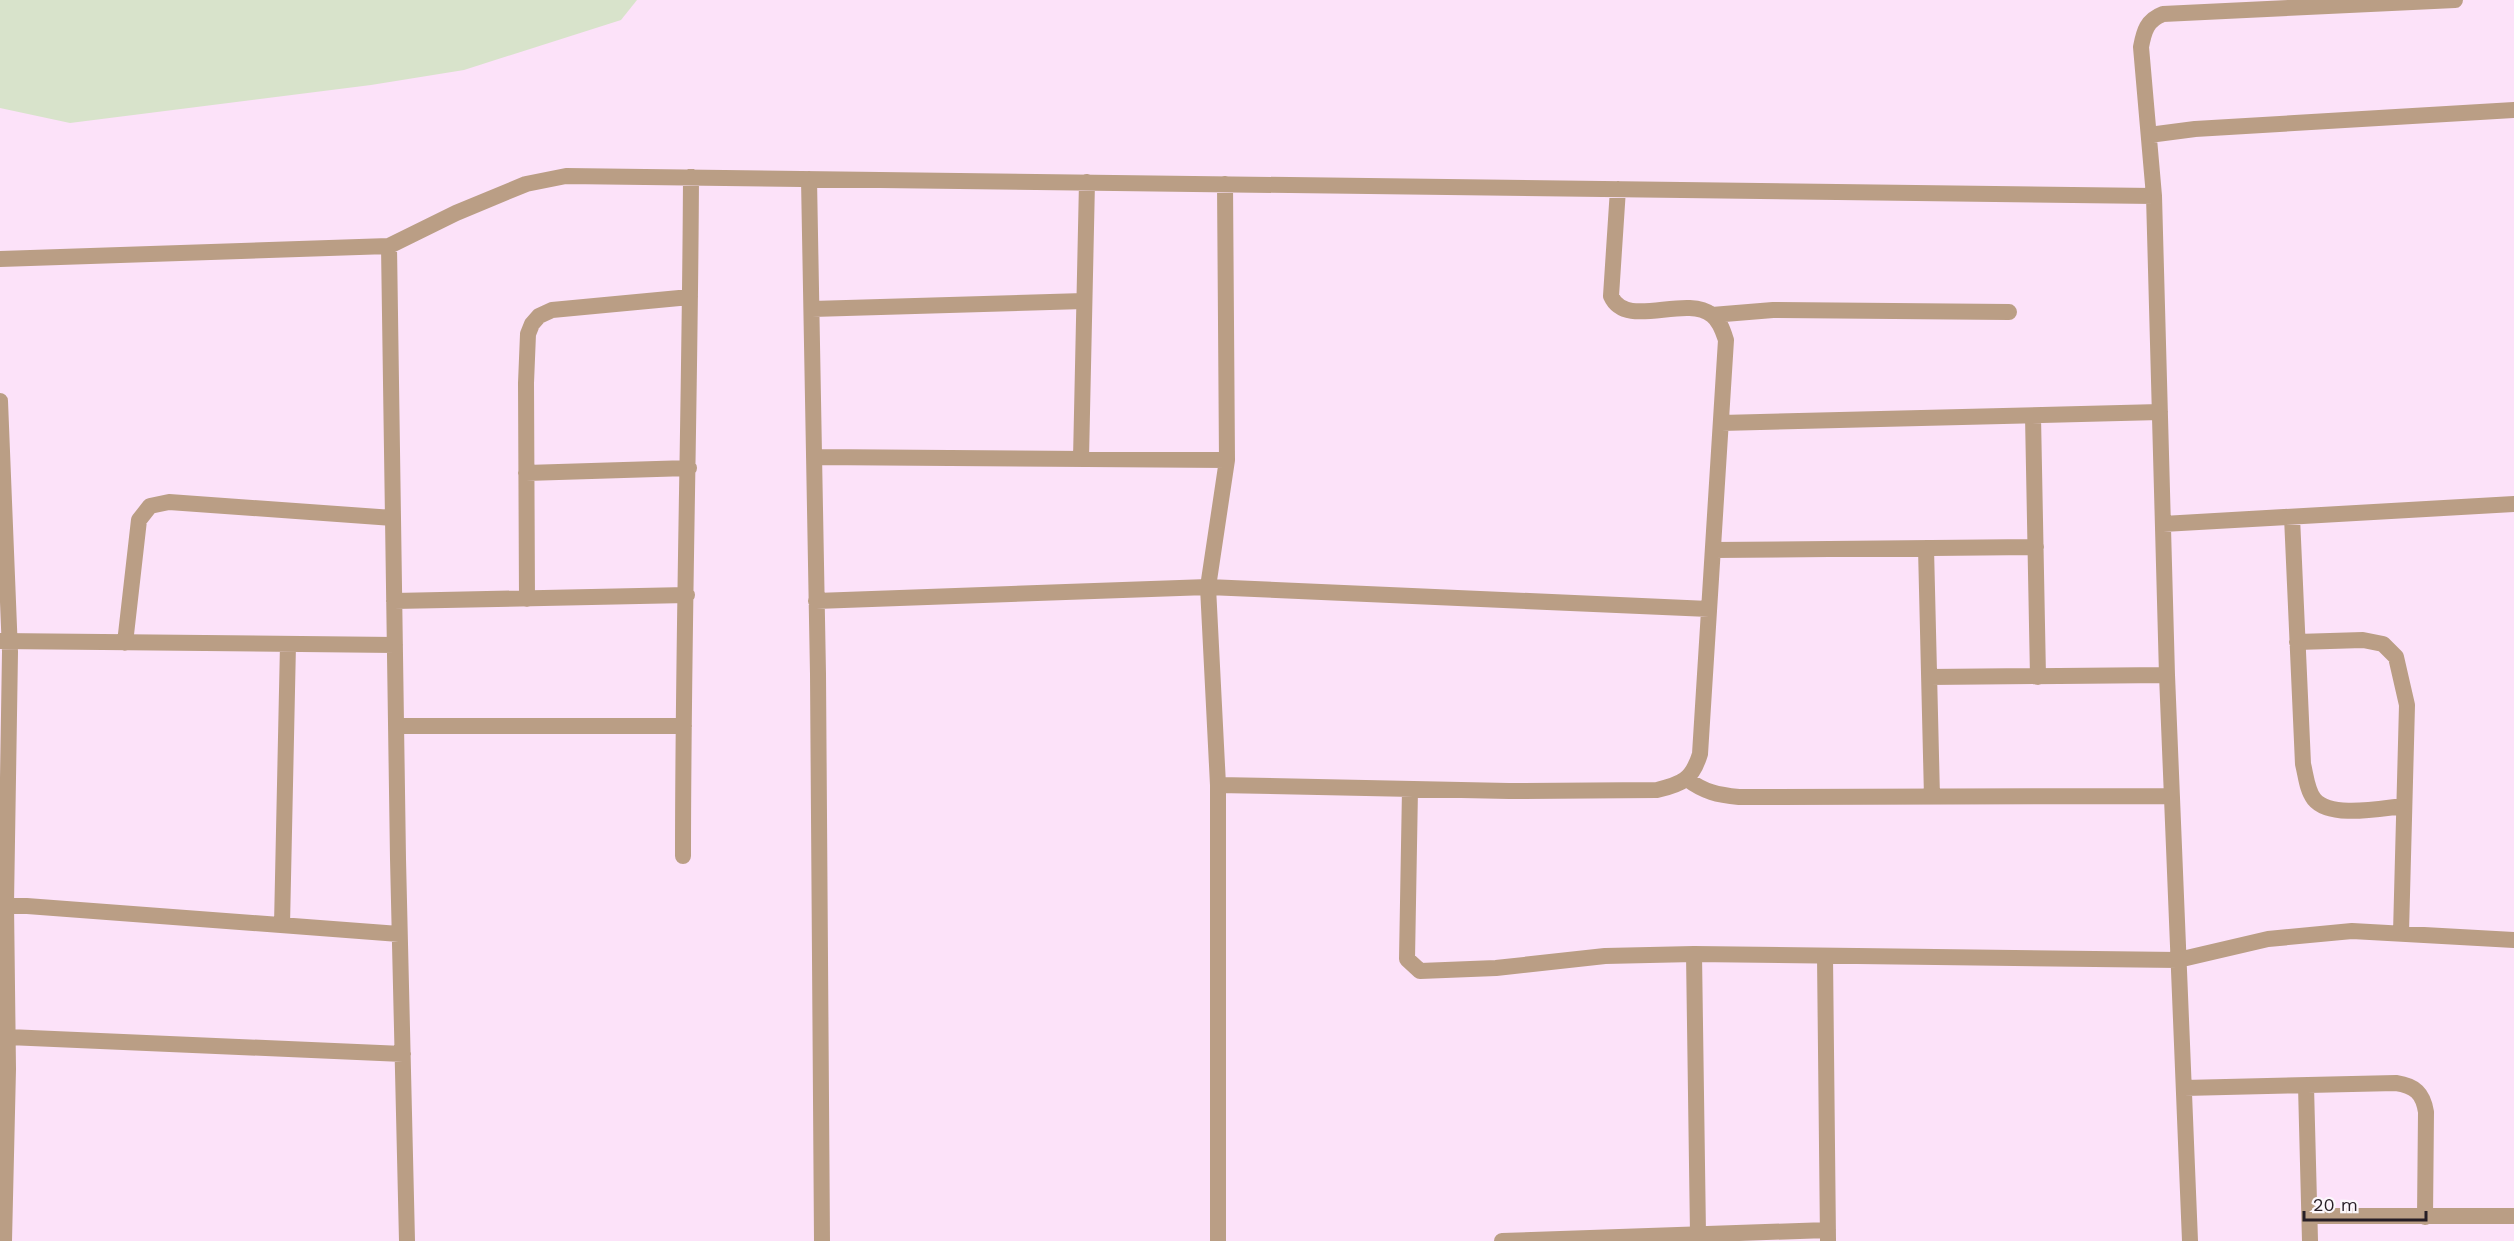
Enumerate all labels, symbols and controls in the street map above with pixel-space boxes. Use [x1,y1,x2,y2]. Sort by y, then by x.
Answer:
scale bar [2304,1184,2426,1222]
text: 20 m [2313,1194,2358,1215]

